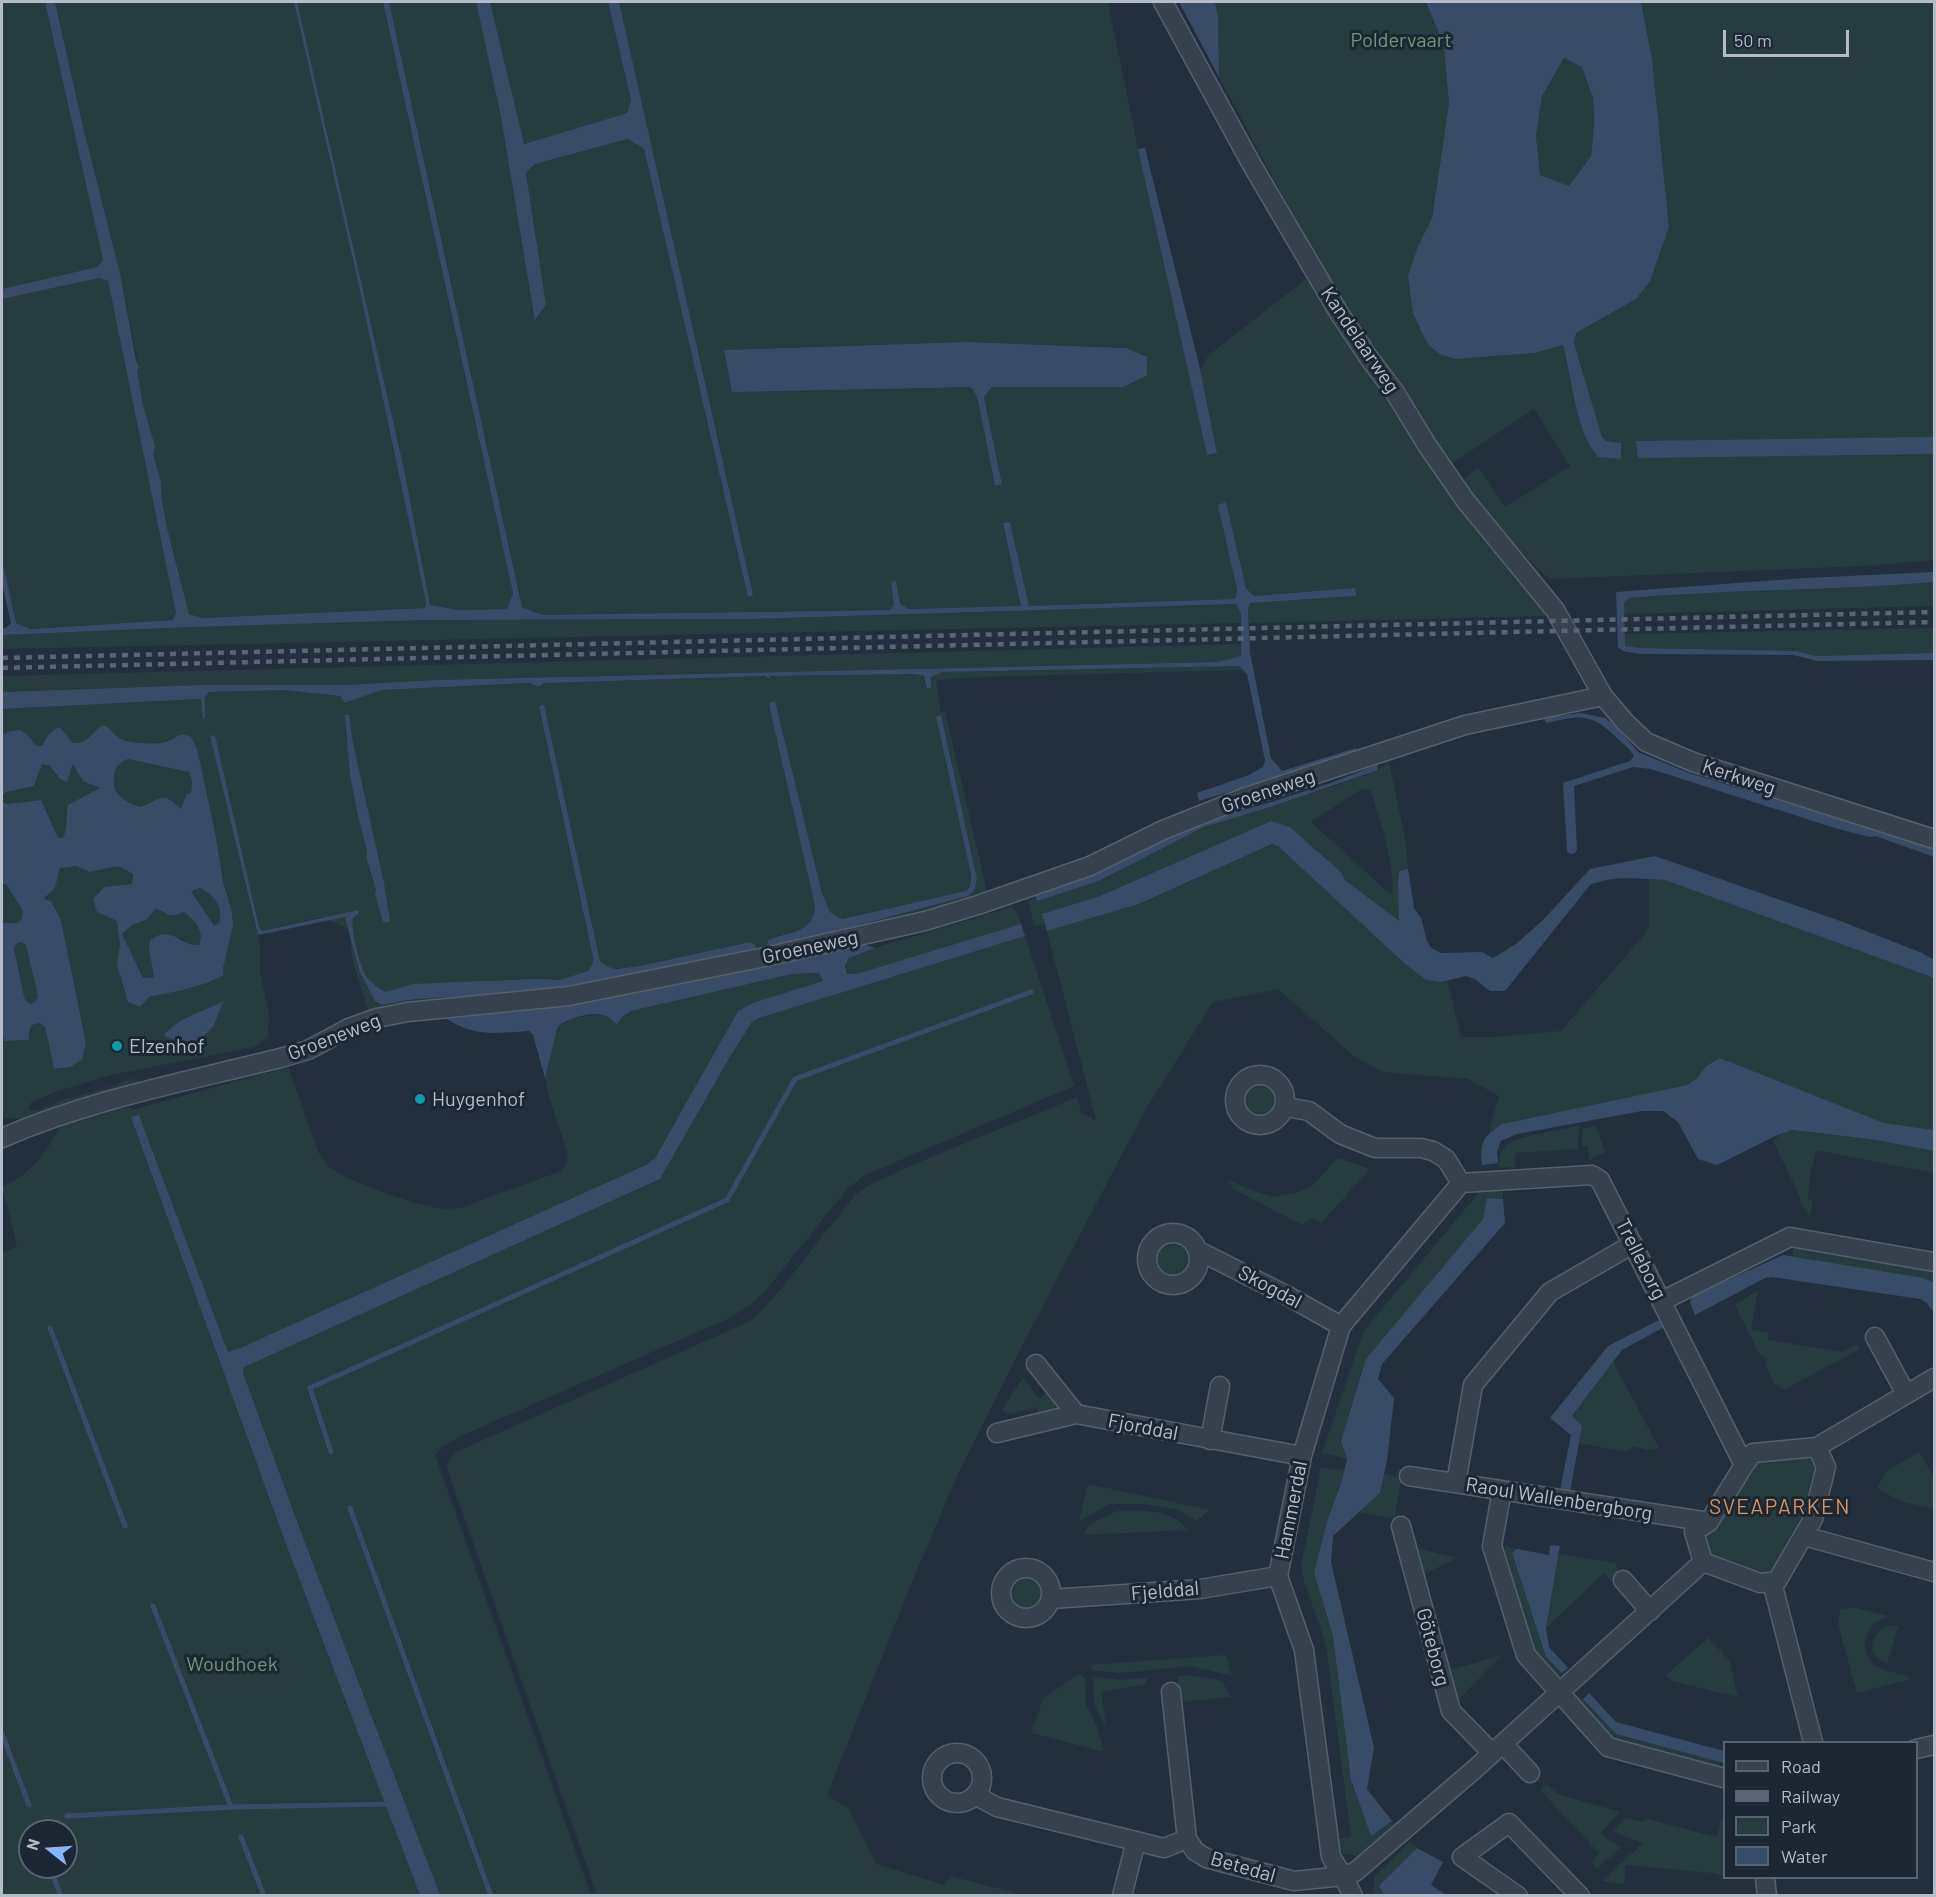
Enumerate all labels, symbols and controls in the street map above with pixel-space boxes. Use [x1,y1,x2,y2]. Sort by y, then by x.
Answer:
scale bar [1726,18,1852,56]
park label: Poldervaart [1351,28,1451,52]
text: 50 m [1734,29,1772,51]
street label: Kandelaarweg [1316,282,1404,398]
street label: Kerkweg [1699,754,1779,800]
street label: Groeneweg [1218,764,1318,818]
street label: Groeneweg [760,925,860,969]
street label: Groeneweg [284,1008,384,1066]
place label: Elzenhof [129,1034,205,1058]
marker: Elzenhof [110,1039,124,1053]
place label: Huygenhof [432,1087,525,1111]
marker: Huygenhof [413,1092,427,1106]
street label: Trelleborg [1610,1215,1672,1303]
street label: Skogdal [1234,1260,1306,1314]
street label: Fjorddal [1106,1408,1180,1446]
street label: Hammerdal [1270,1459,1312,1561]
street label: Raoul Wallenbergborg [1464,1472,1654,1526]
district label: SVEAPARKEN [1709,1494,1851,1520]
street label: Fjelddal [1130,1576,1200,1606]
street label: Göteborg [1411,1605,1455,1689]
park label: Woudhoek [186,1652,278,1676]
legend [1723,1741,1918,1879]
text: Road [1781,1755,1821,1777]
text: Railway [1781,1785,1840,1807]
text: Park [1781,1815,1816,1837]
north arrow [18,1819,78,1879]
text: N [22,1836,43,1852]
text: Water [1781,1845,1828,1867]
street label: Betedal [1208,1846,1278,1888]

